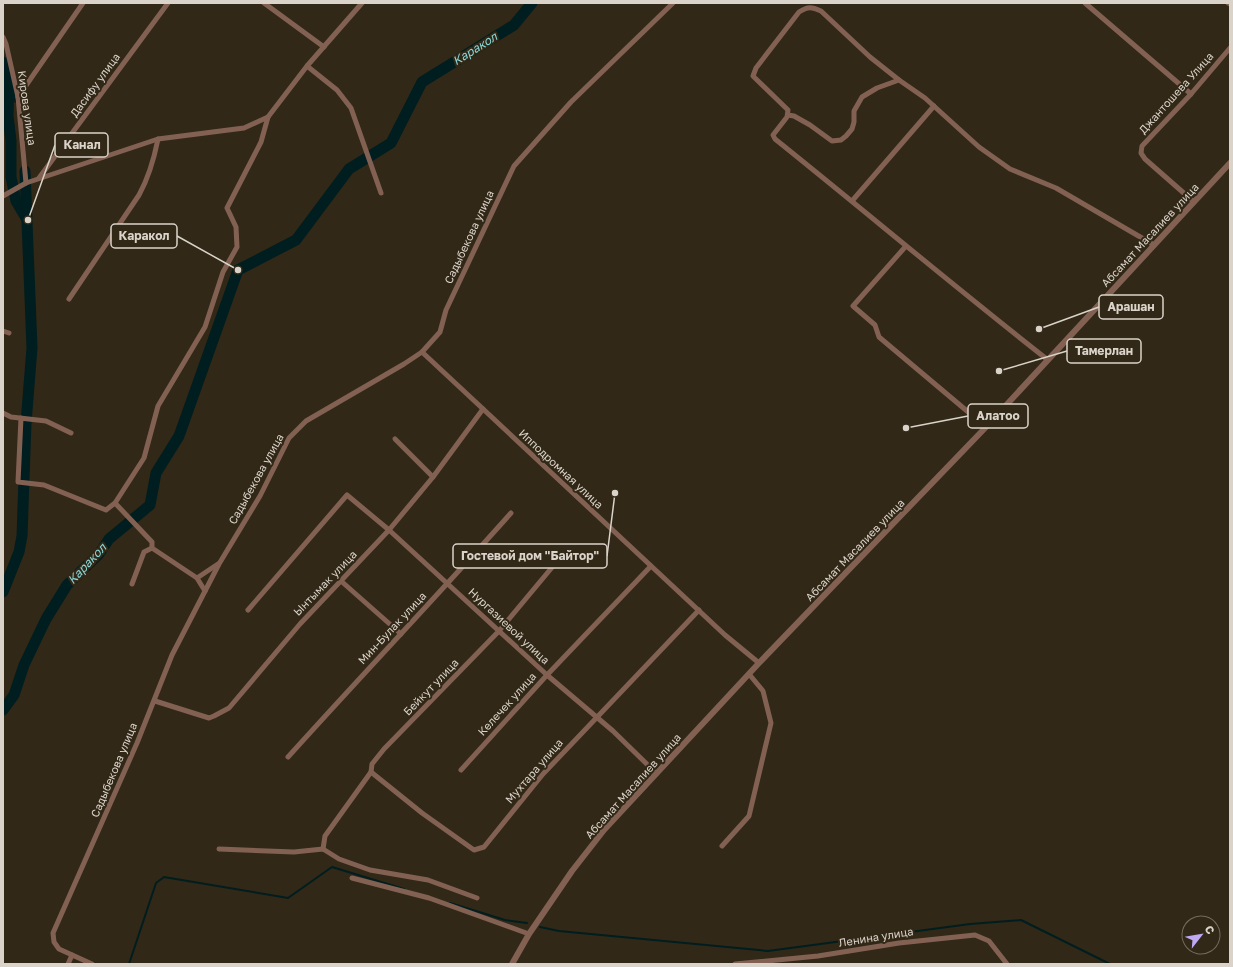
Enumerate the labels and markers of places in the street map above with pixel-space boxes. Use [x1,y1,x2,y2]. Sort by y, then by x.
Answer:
callout: Канал [55,133,108,157]
callout: Каракол [111,224,177,248]
callout: Арашан [1099,295,1163,319]
callout: Тамерлан [1067,339,1141,363]
callout: Алатоо [968,404,1028,428]
callout: Гостевой дом "Байтор" [453,544,607,568]

